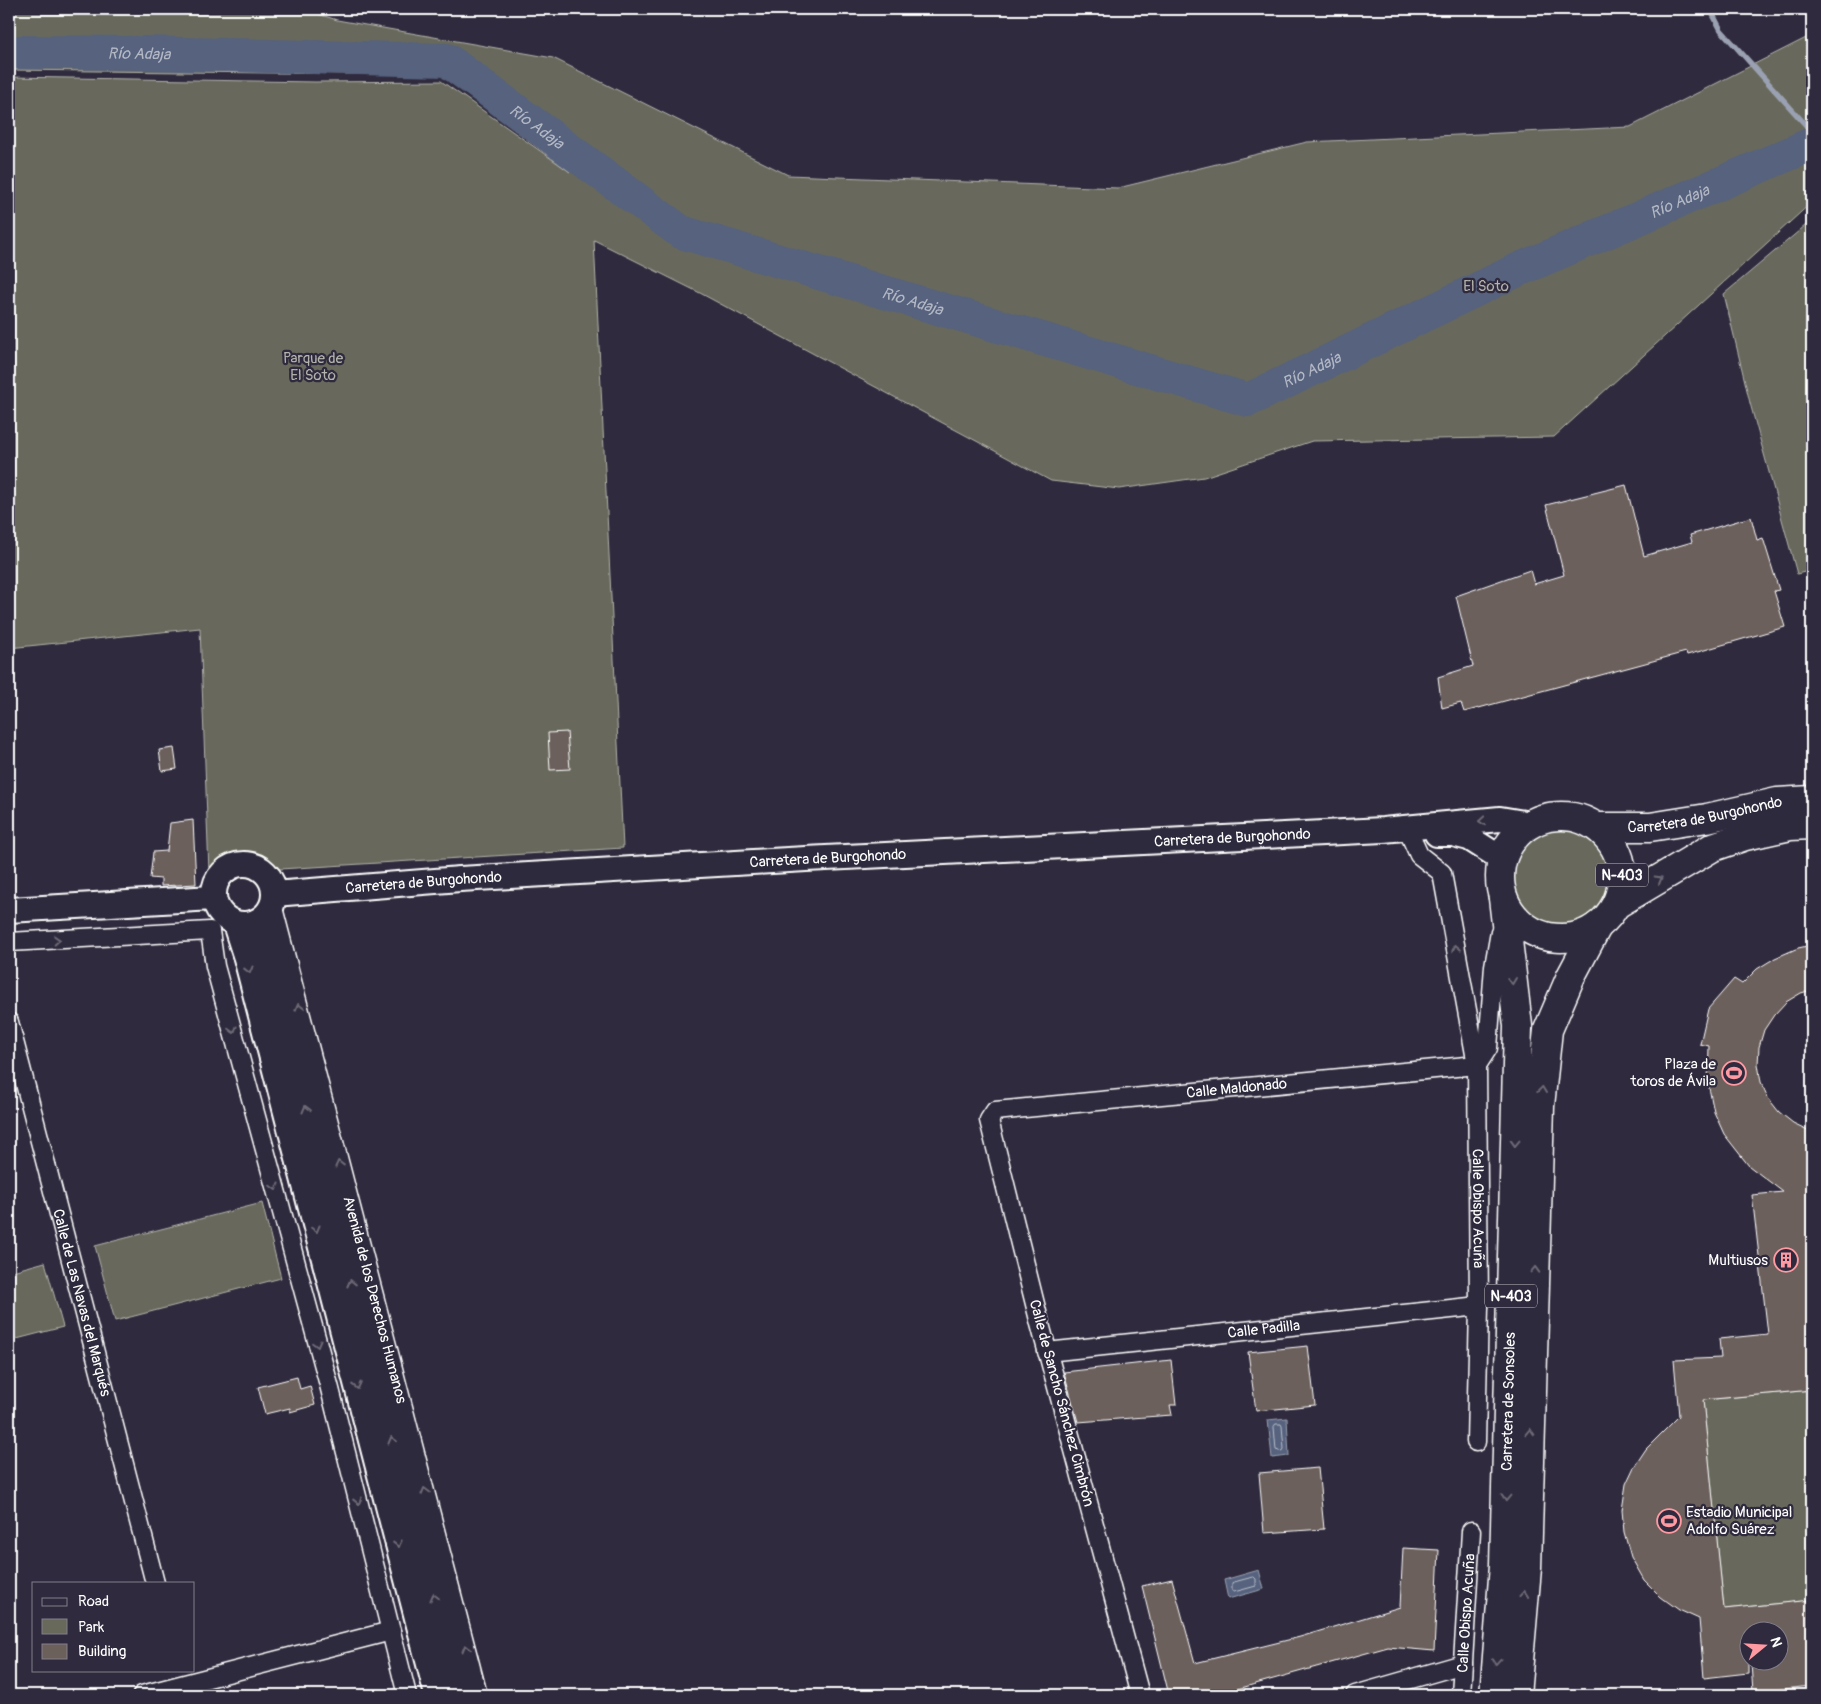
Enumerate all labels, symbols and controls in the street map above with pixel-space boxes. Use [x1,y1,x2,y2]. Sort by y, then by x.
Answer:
water label: Río Adaja [108,44,172,65]
water label: Río Adaja [505,100,569,155]
water label: Río Adaja [1647,180,1714,223]
park label: El Soto [1463,277,1509,296]
water label: Río Adaja [879,283,947,320]
water label: Río Adaja [1279,347,1346,393]
park label: Parque de El Soto [283,349,344,385]
street label: Carretera de Burgohondo [1628,793,1783,837]
one-way arrow [1477,815,1485,826]
street label: Carretera de Burgohondo [1153,825,1311,852]
street label: Carretera de Burgohondo [749,845,907,872]
road number: N-403 [1596,864,1648,886]
street label: Carretera de Burgohondo [345,868,502,898]
one-way arrow [1653,875,1662,885]
one-way arrow [54,934,62,945]
one-way arrow [1452,944,1462,953]
one-way arrow [243,966,254,975]
one-way arrow [1506,978,1517,986]
one-way arrow [294,1004,304,1012]
one-way arrow [227,1025,237,1033]
place label: Plaza de toros de Ávila [1630,1055,1717,1091]
sports icon: Plaza de toros de Ávila [1721,1060,1747,1086]
street label: Calle Maldonado [1185,1074,1288,1103]
one-way arrow [1536,1085,1547,1093]
one-way arrow [301,1104,312,1113]
one-way arrow [1510,1140,1520,1148]
street label: Calle Obispo Acuña [1468,1149,1488,1268]
one-way arrow [334,1160,345,1169]
one-way arrow [269,1182,280,1191]
street label: Avenida de los Derechos Humanos [339,1194,411,1406]
street label: Calle de Las Navas del Marqués [48,1207,115,1399]
one-way arrow [310,1225,321,1234]
building icon: Multiusos [1773,1247,1799,1273]
place label: Multiusos [1708,1251,1768,1270]
one-way arrow [1530,1265,1540,1273]
one-way arrow [347,1279,357,1287]
road number: N-403 [1485,1284,1537,1308]
street label: Calle de Sancho Sánchez Cimbrón [1025,1298,1098,1509]
street label: Calle Padilla [1227,1316,1301,1343]
street label: Carretera de Sonsoles [1497,1332,1520,1471]
one-way arrow [312,1339,322,1347]
one-way arrow [351,1382,362,1391]
one-way arrow [1525,1428,1536,1436]
one-way arrow [388,1437,398,1445]
one-way arrow [420,1486,431,1495]
one-way arrow [1500,1495,1511,1503]
one-way arrow [352,1497,363,1506]
place label: Estadio Municipal Adolfo Suárez [1686,1503,1792,1539]
sports icon: Estadio Municipal Adolfo Suárez [1656,1508,1682,1534]
one-way arrow [392,1539,403,1548]
street label: Calle Obispo Acuña [1453,1553,1480,1673]
legend [32,1582,195,1672]
one-way arrow [1519,1590,1530,1598]
text: Road [78,1592,109,1611]
one-way arrow [429,1593,440,1602]
text: Park [78,1618,105,1637]
north arrow [1738,1622,1788,1672]
text: N [1766,1635,1785,1649]
text: Building [78,1642,126,1661]
one-way arrow [461,1644,472,1653]
one-way arrow [1491,1657,1502,1665]

